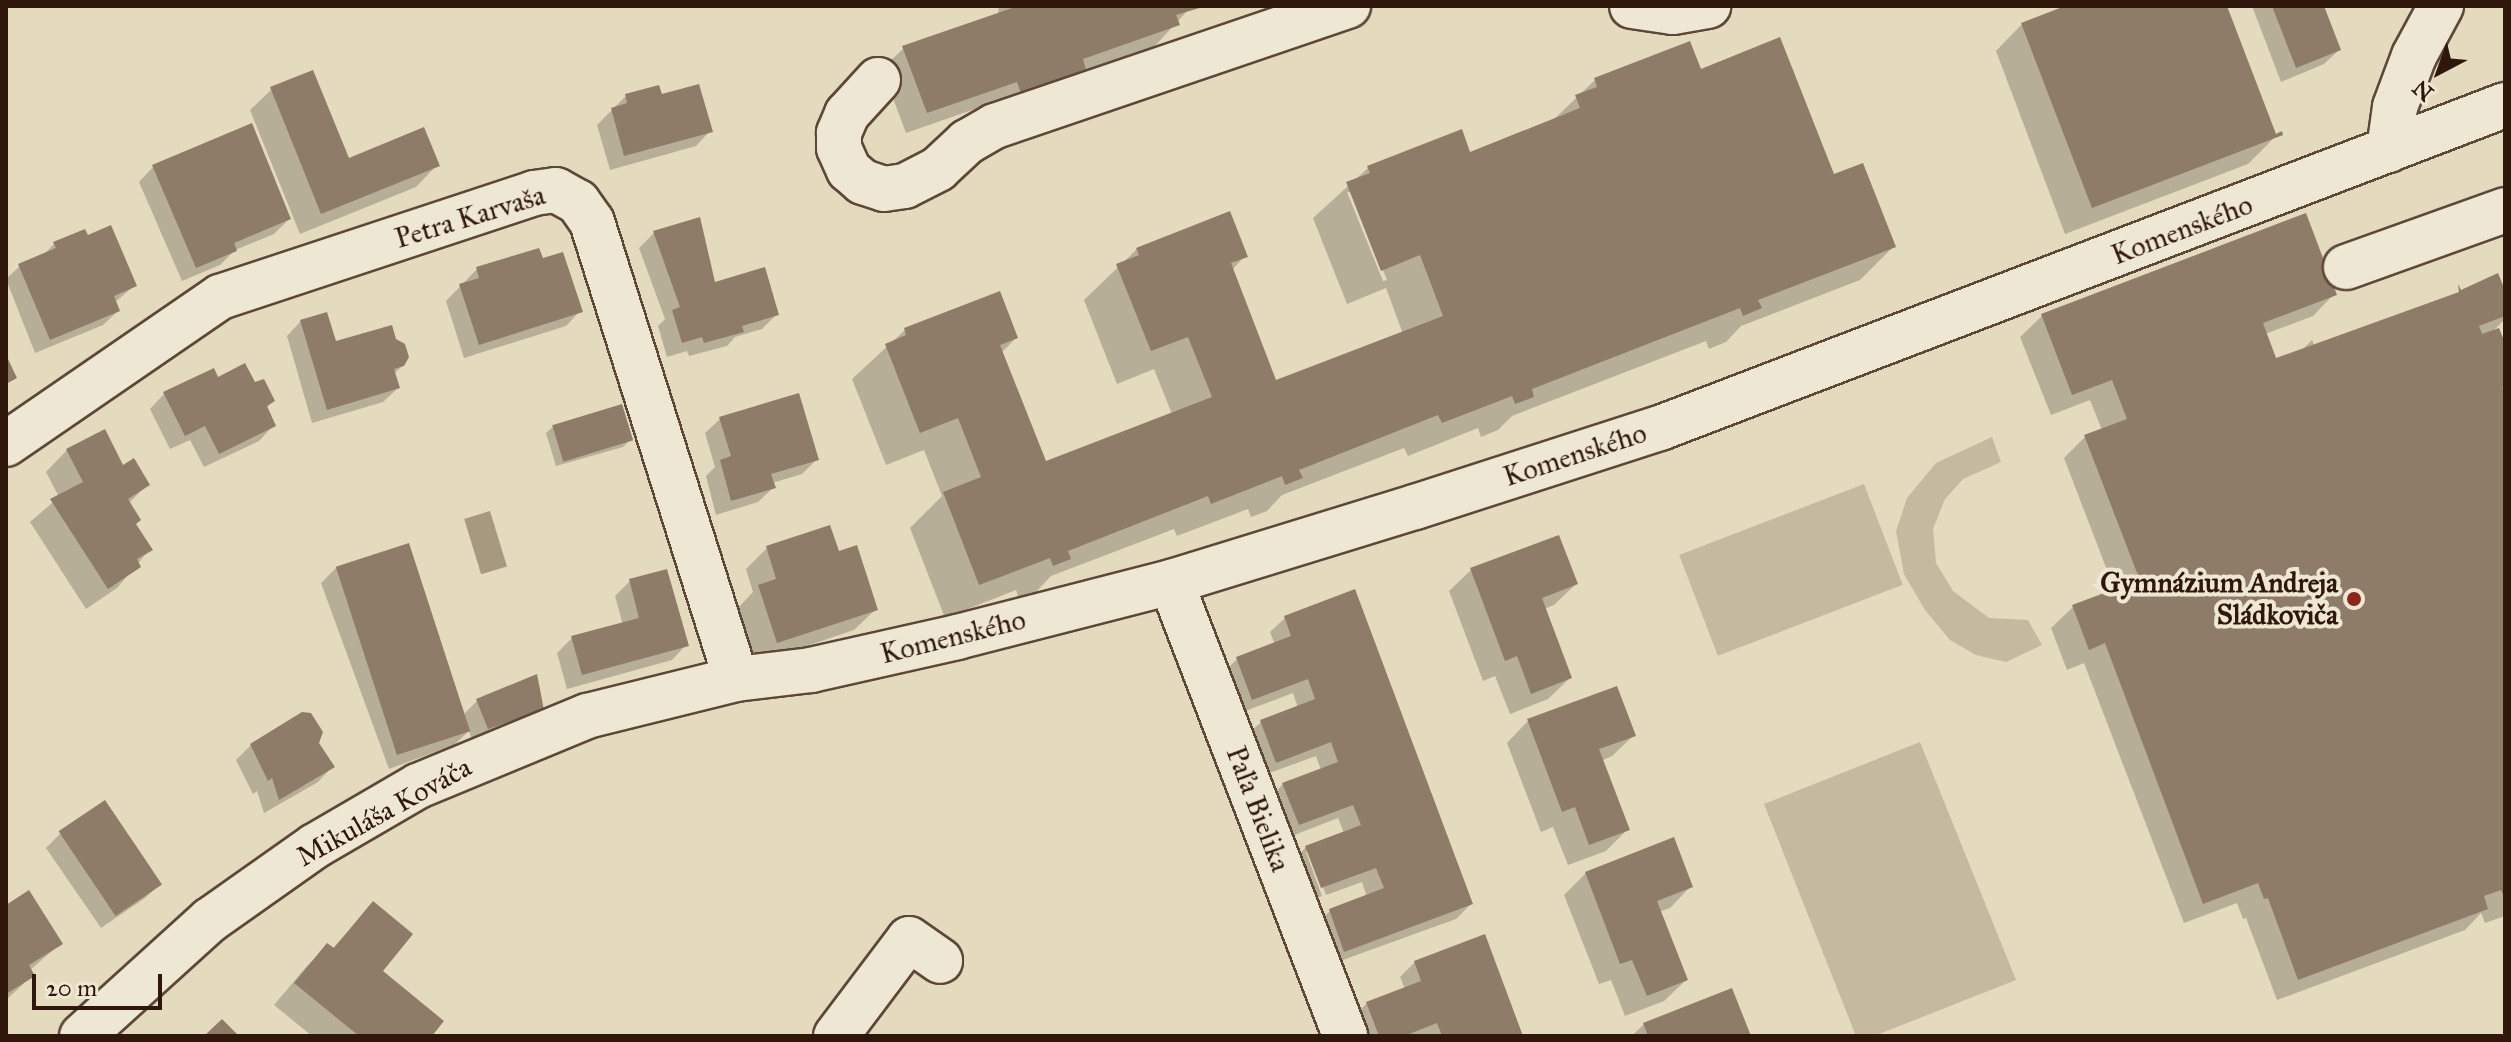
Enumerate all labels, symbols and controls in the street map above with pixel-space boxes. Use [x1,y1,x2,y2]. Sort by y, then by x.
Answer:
north arrow [2399,32,2479,112]
text: N [2407,74,2439,107]
street label: Petra Karvaša [391,178,549,256]
street label: Komenského [2107,188,2257,272]
street label: Komenského [1499,416,1651,494]
place label: Gymnázium Andreja Sládkoviča [2100,566,2338,632]
marker: Gymnázium Andreja Sládkoviča [2345,590,2363,608]
street label: Komenského [877,603,1029,671]
street label: Paľa Bielika [1219,742,1297,876]
street label: Mikuláša Kováča [291,750,477,874]
scale bar [36,958,166,1008]
text: 20 m [46,973,97,1003]

